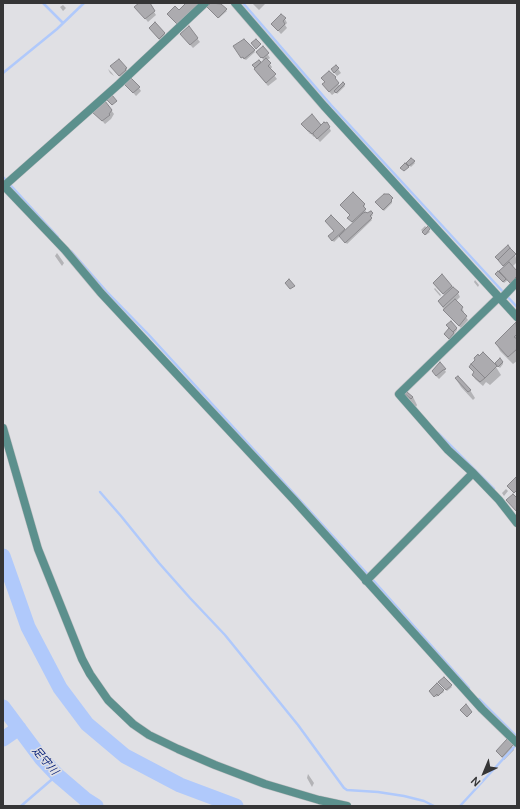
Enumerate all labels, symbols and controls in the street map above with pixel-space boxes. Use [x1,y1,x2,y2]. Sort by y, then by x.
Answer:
water label: 足守川 [29,744,61,778]
north arrow [464,753,504,793]
text: N [467,774,483,790]

